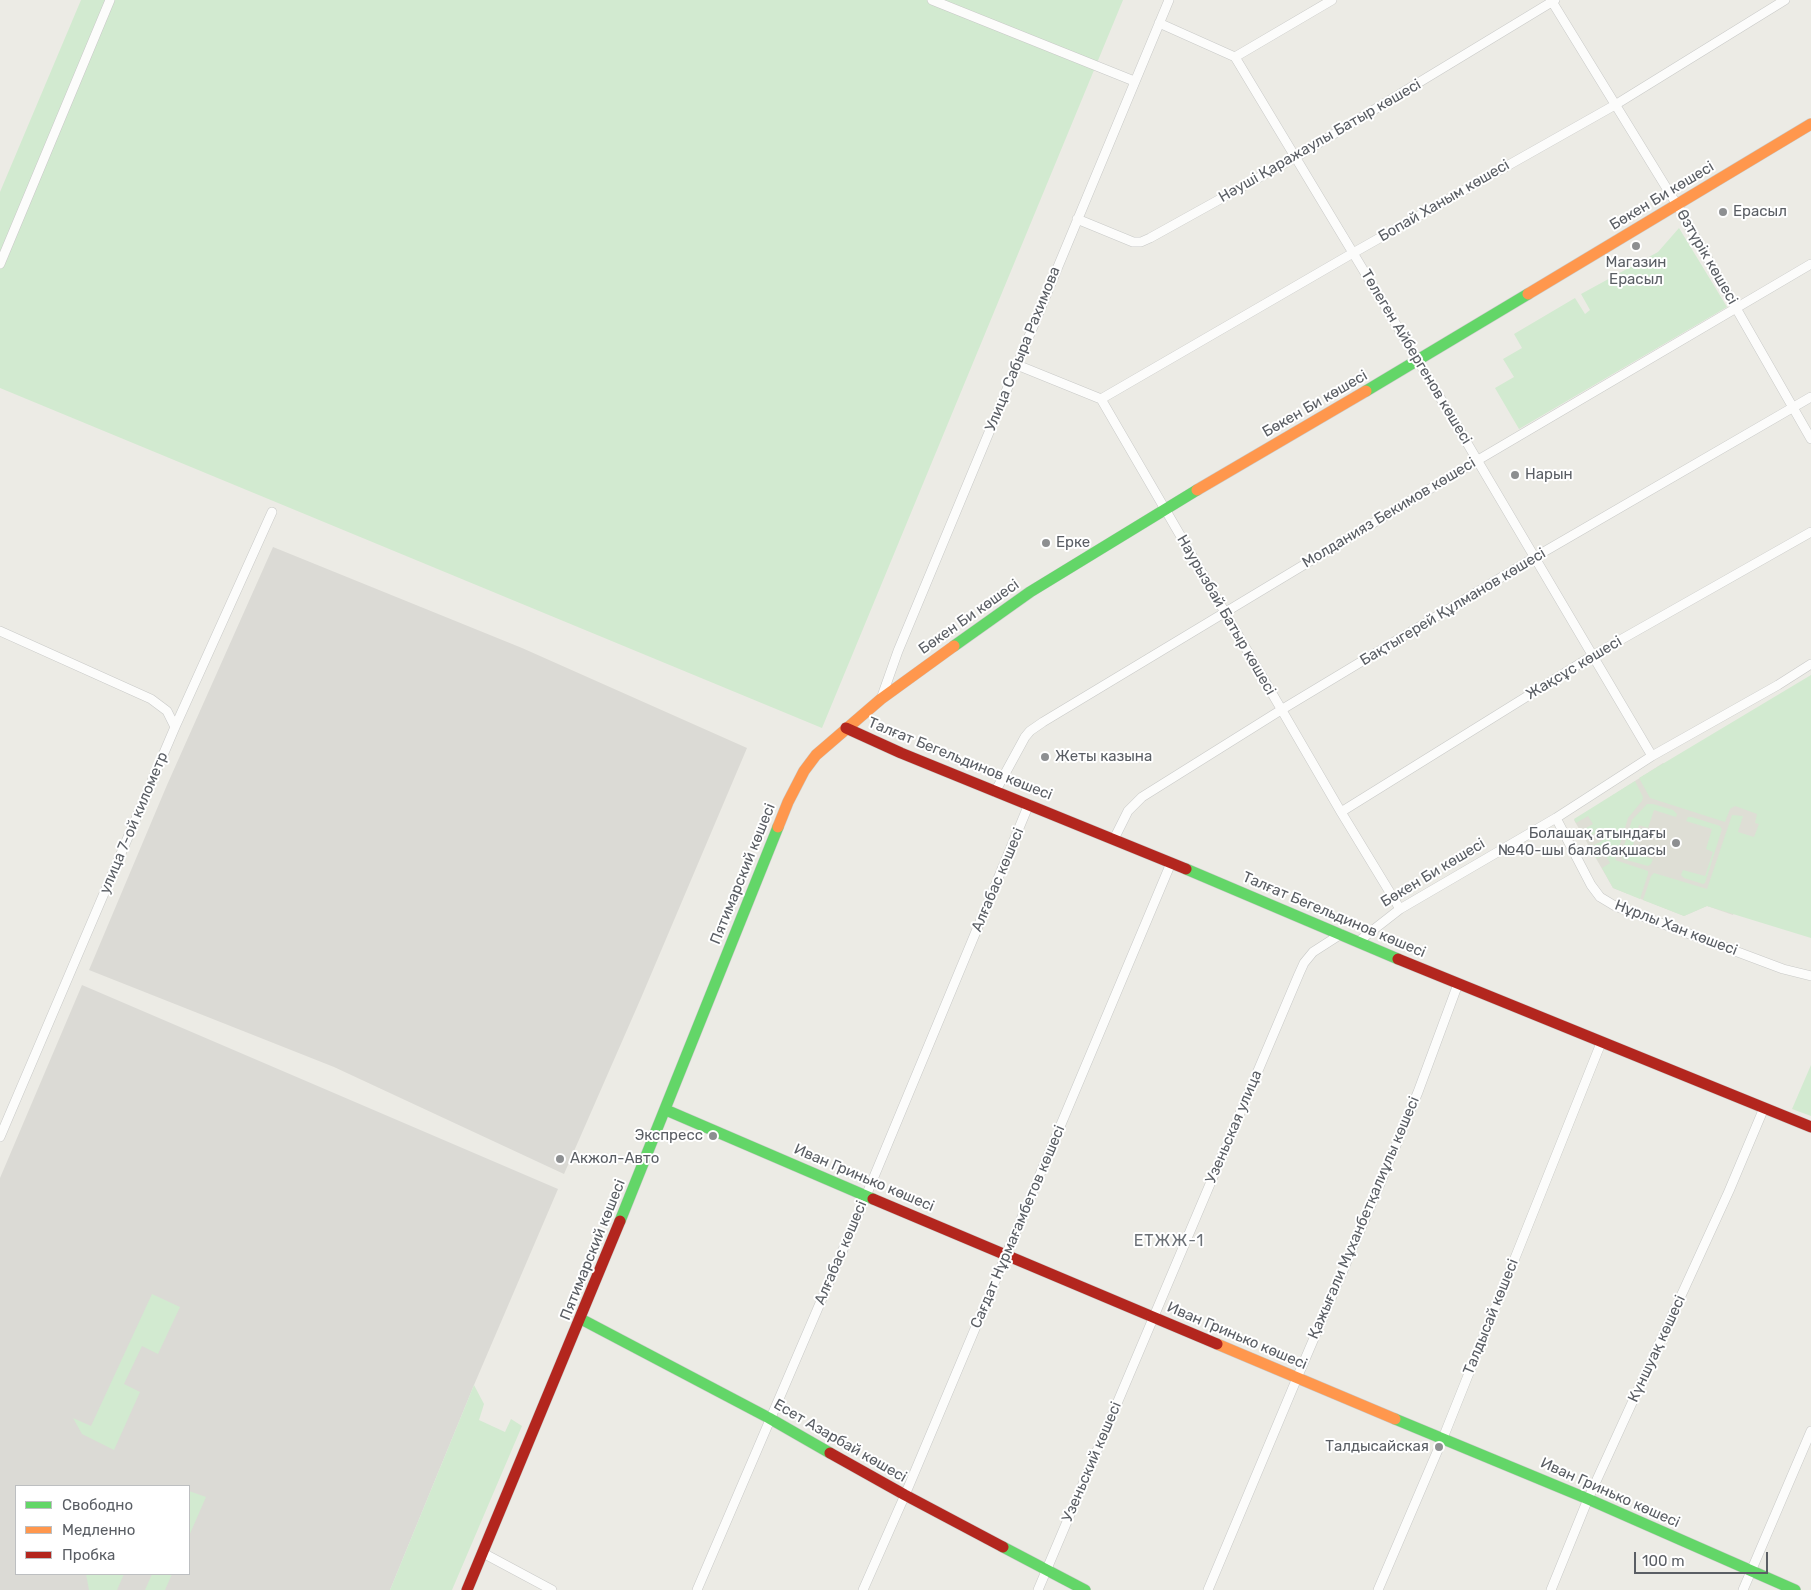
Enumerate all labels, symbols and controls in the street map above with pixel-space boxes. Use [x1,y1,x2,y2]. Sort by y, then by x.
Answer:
street label: Нәуші Қаражаулы Батыр көшесі [1216,76,1424,206]
street label: Бопай Ханым көшесі [1375,156,1513,246]
street label: Бөкен Би көшесі [1607,158,1717,234]
place label: Ерасыл [1733,203,1787,221]
street label: Өзтүрік көшесі [1673,206,1741,308]
marker: Ерасыл [1717,206,1729,218]
marker: Магазин Ерасыл [1630,240,1642,252]
place label: Магазин Ерасыл [1606,254,1666,289]
street label: Улица Сабыра Рахимова [982,264,1064,434]
street label: Төлеген Айбергенов көшесі [1357,266,1475,448]
street label: Бөкен Би көшесі [1259,367,1371,441]
street label: Молданияз Бекимов көшесі [1299,454,1479,572]
place label: Нарын [1525,466,1573,484]
marker: Нарын [1509,469,1521,481]
street label: Наурызбай Батыр көшесі [1173,532,1279,698]
place label: Ерке [1056,534,1090,552]
marker: Ерке [1040,537,1052,549]
street label: Бақтыгерей Құлманов көшесі [1357,544,1549,670]
street label: Бөкен Би көшесі [915,576,1023,658]
street label: Жақсұс көшесі [1523,632,1625,704]
street label: Талғат Бегельдинов көшесі [865,714,1055,804]
place label: Жеты казына [1055,748,1152,766]
street label: улица 7-ой километр [96,749,172,897]
marker: Жеты казына [1039,751,1051,763]
street label: Пятимарский көшесі [707,801,779,947]
street label: Алғабас көшесі [968,825,1028,935]
place label: Болашақ атындағы №40-шы балабақшасы [1498,825,1666,860]
street label: Бөкен Би көшесі [1378,835,1488,911]
marker: Болашақ атындағы №40-шы балабақшасы [1670,837,1682,849]
street label: Талғат Бегельдинов көшесі [1240,868,1428,962]
street label: Нұрлы Хан көшесі [1612,896,1740,960]
street label: Узеньская улица [1202,1068,1266,1186]
street label: Қажығали Мұханбетқалиұлы көшесі [1305,1094,1423,1342]
street label: Сағдат Нұрмағамбетов көшесі [967,1123,1069,1331]
place label: Экспресс [635,1127,703,1145]
marker: Экспресс [707,1130,719,1142]
street label: Иван Гринько көшесі [791,1140,937,1216]
place label: Акжол-Авто [570,1150,659,1168]
marker: Акжол-Авто [554,1153,566,1165]
street label: Пятимарский көшесі [557,1177,629,1323]
street label: Алғабас көшесі [811,1198,871,1308]
district label: ЕТЖЖ-1 [1133,1231,1205,1251]
street label: Талдысай көшесі [1460,1256,1522,1378]
street label: Күншуақ көшесі [1624,1293,1690,1405]
street label: Иван Гринько көшесі [1164,1298,1310,1374]
street label: Есет Азарбай көшесі [770,1396,910,1486]
street label: Узеньский көшесі [1059,1399,1125,1525]
place label: Талдысайская [1325,1438,1429,1456]
marker: Талдысайская [1433,1441,1445,1453]
street label: Иван Гринько көшесі [1538,1454,1682,1532]
legend [15,1485,190,1575]
text: Свободно [62,1496,133,1514]
text: Медленно [62,1521,135,1539]
scale bar [1636,1542,1770,1574]
text: Пробка [62,1546,115,1564]
text: 100 m [1642,1552,1684,1570]

